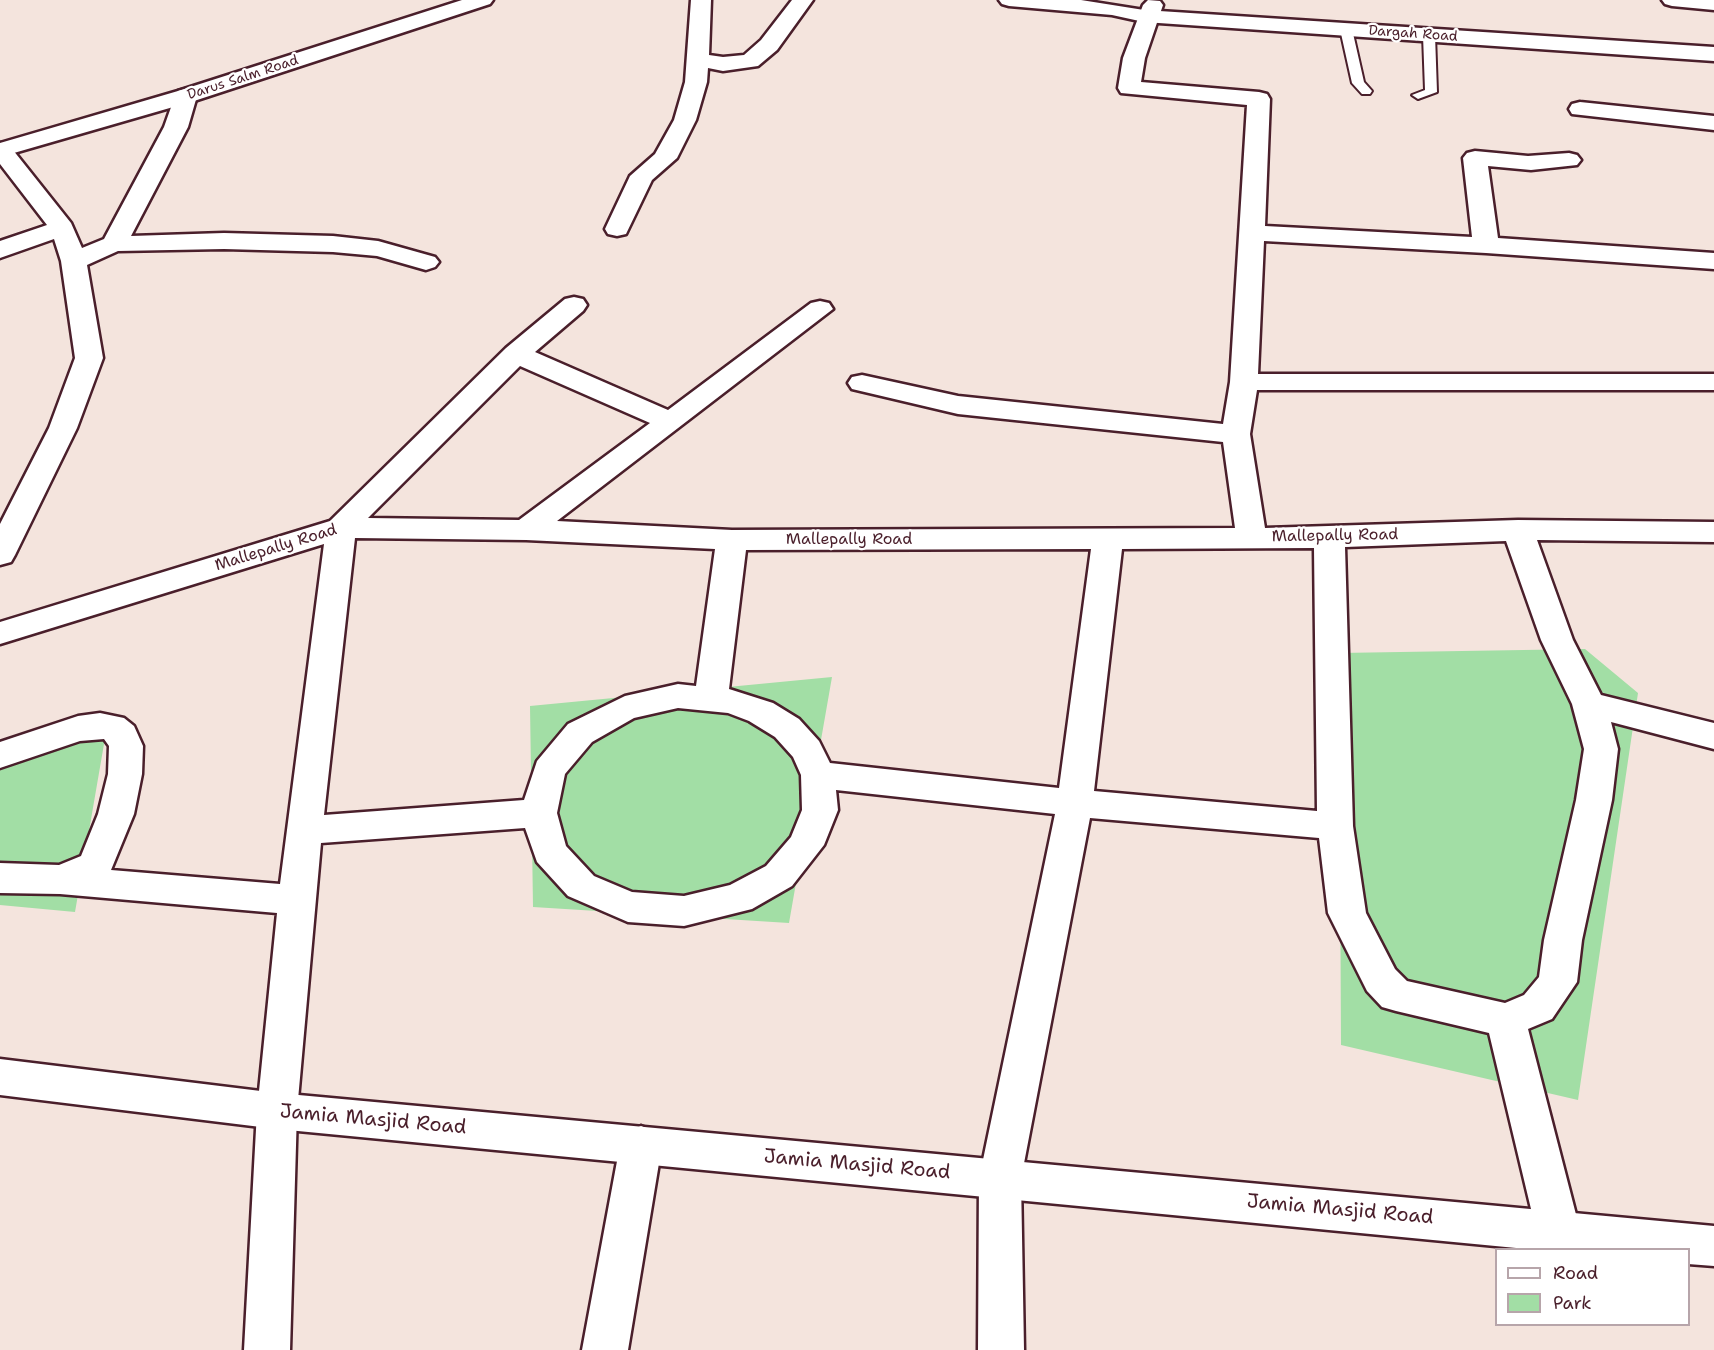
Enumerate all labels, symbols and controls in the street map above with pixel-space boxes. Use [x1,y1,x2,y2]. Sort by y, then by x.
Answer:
street label: Dargah Road [1368,23,1458,45]
street label: Darus Salm Road [185,52,301,104]
street label: Mallepally Road [213,520,339,576]
street label: Mallepally Road [1272,525,1398,547]
street label: Mallepally Road [786,530,912,550]
street label: Jamia Masjid Road [279,1100,467,1140]
street label: Jamia Masjid Road [763,1145,951,1185]
street label: Jamia Masjid Road [1246,1190,1434,1230]
legend [1495,1248,1690,1326]
text: Road [1553,1261,1598,1285]
text: Park [1553,1291,1592,1315]

